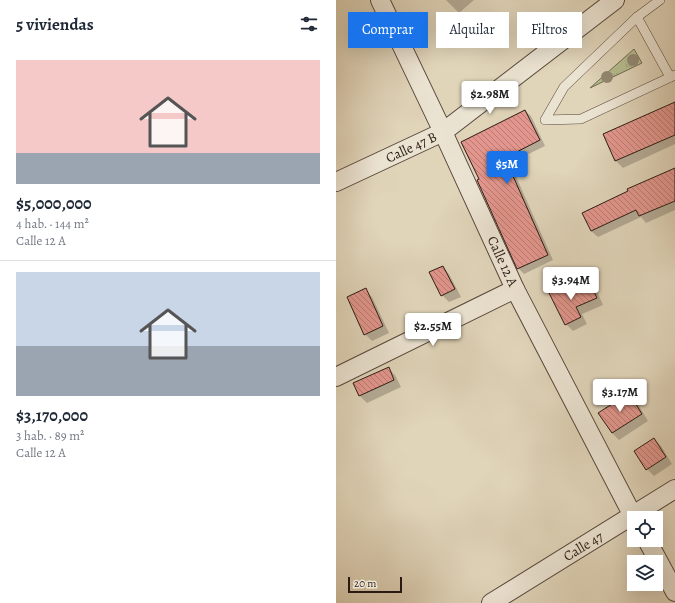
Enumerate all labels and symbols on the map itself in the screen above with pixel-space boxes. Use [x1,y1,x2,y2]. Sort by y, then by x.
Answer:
pin: $2.98M [457,81,523,115]
street label: Calle 47 B [382,127,440,168]
pin: $5M [488,151,526,185]
street label: Calle 12 A [483,233,523,290]
pin: $3.94M [538,267,604,301]
pin: $2.55M [400,313,466,347]
pin: $3.17M [587,379,653,413]
street label: Calle 47 [560,527,607,566]
scale bar [348,575,402,594]

